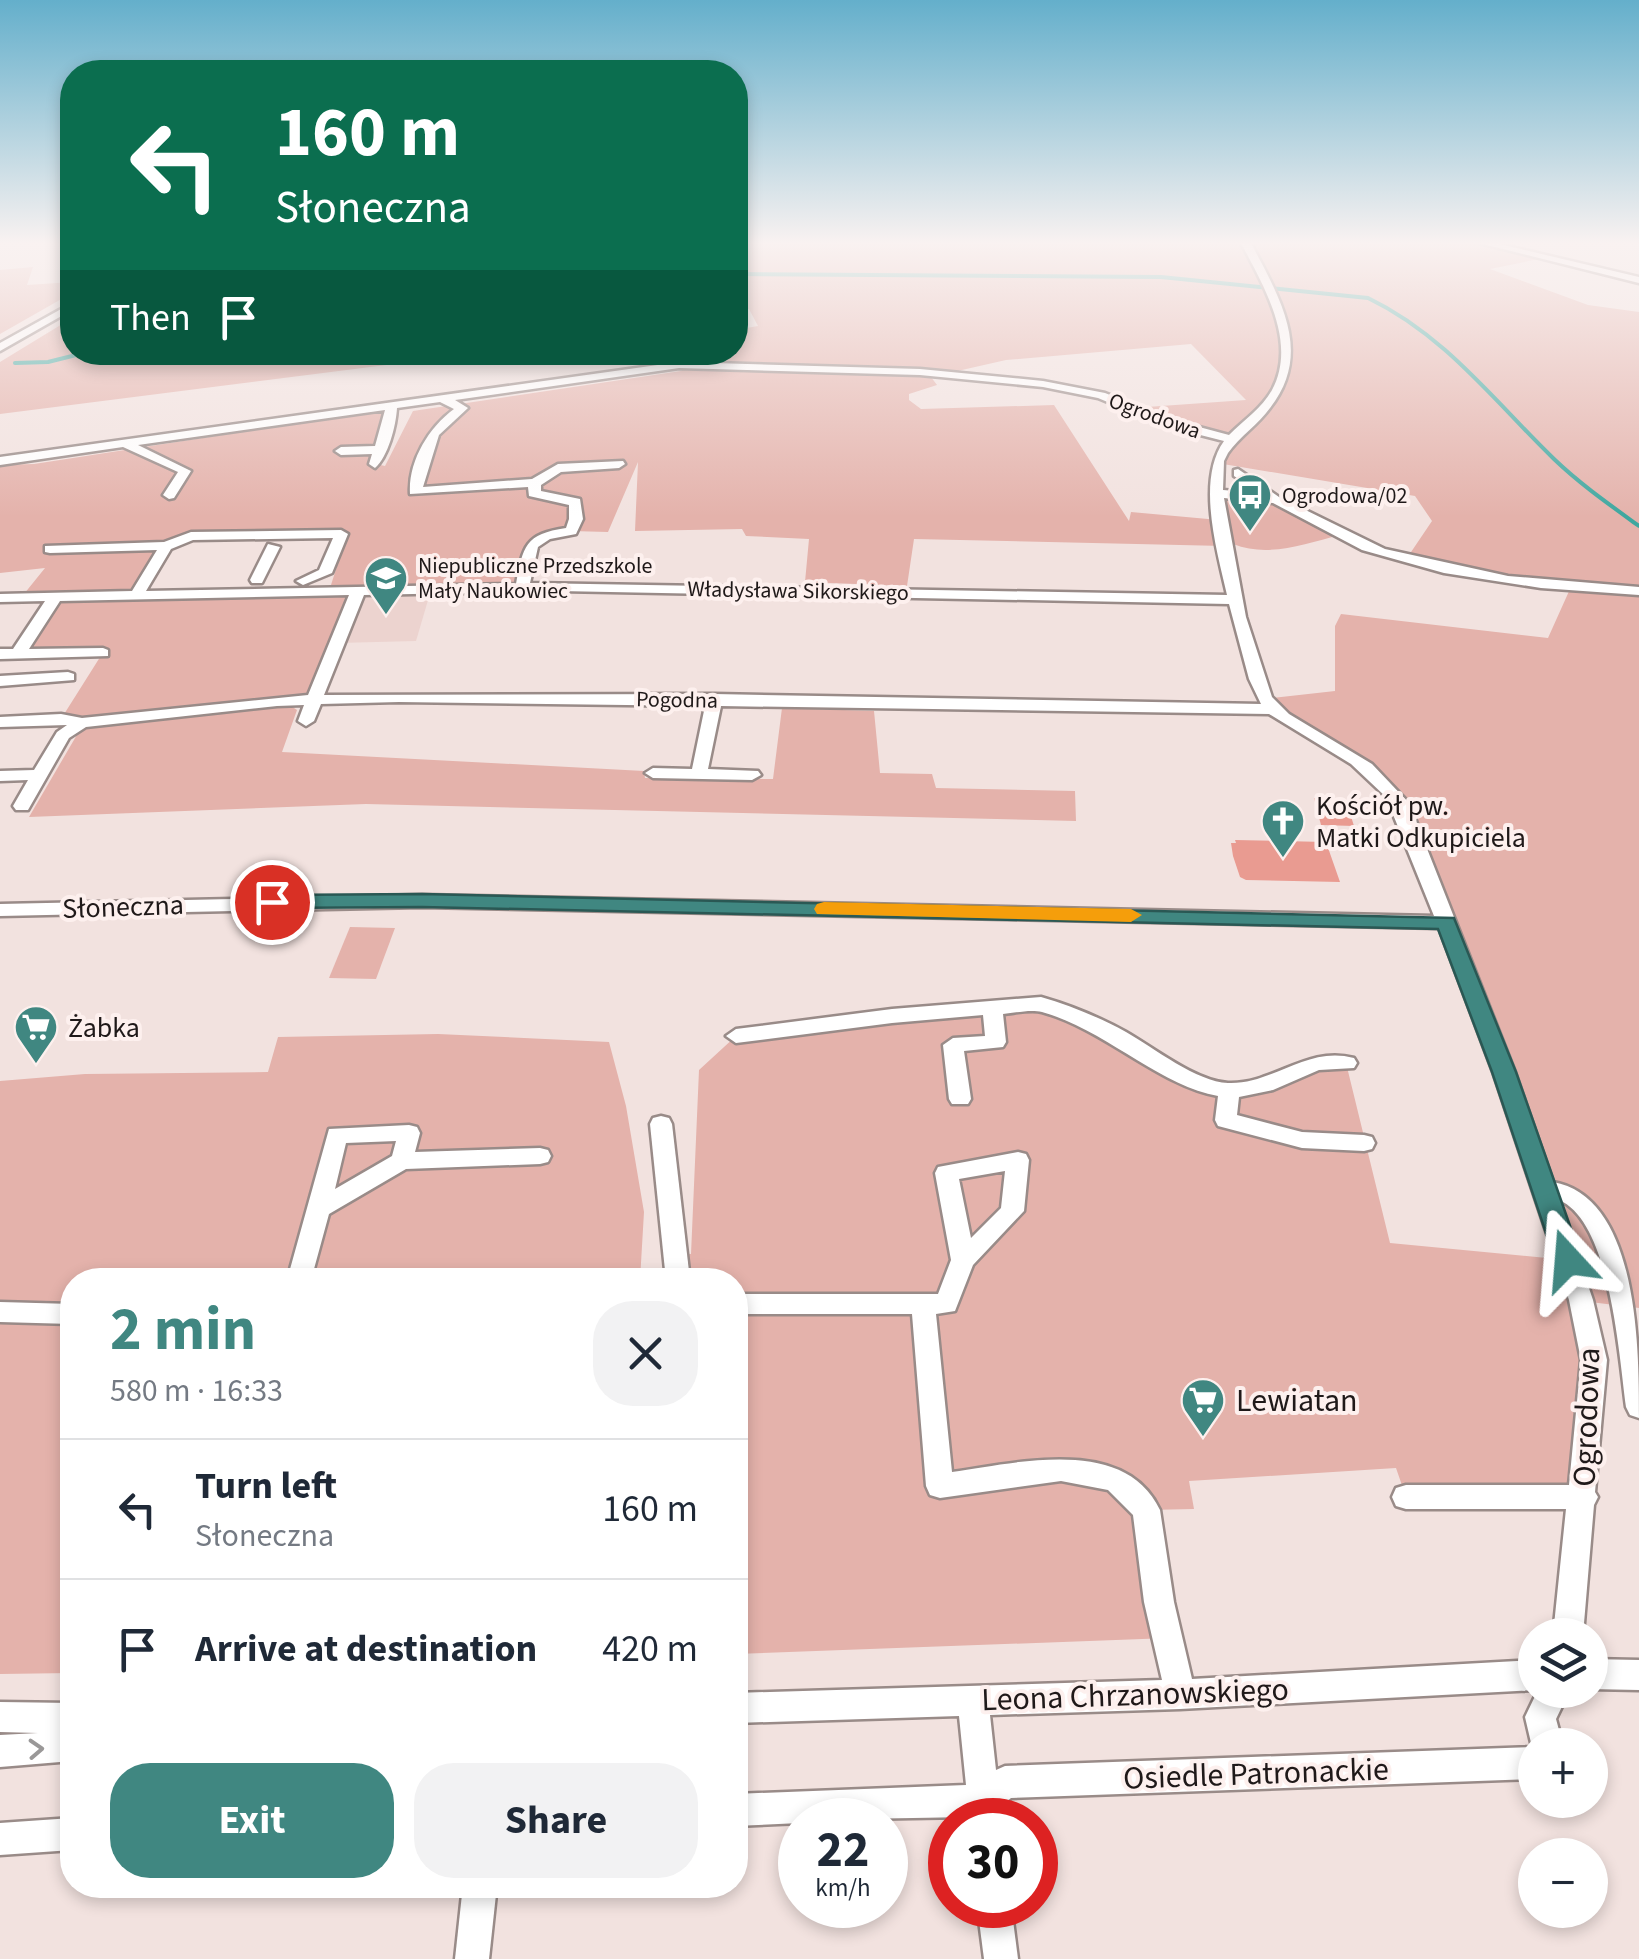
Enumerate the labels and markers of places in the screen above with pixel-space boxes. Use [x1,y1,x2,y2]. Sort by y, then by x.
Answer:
bus stop icon: Ogrodowa/02 [1227,472,1273,533]
place label: Ogrodowa/02 [1282,480,1407,512]
place label: Niepubliczne Przedszkole Mały Naukowiec [418,550,653,607]
school or university icon: Niepubliczne Przedszkole Mały Naukowiec [363,555,409,616]
place label: Kościół pw. Matki Odkupiciela [1316,786,1526,858]
church icon: Kościół pw. Matki Odkupiciela [1260,798,1306,859]
pin [230,860,315,945]
supermarket icon: Żabka [13,1004,59,1065]
place label: Żabka [68,1008,140,1048]
supermarket icon: Lewiatan [1180,1377,1226,1438]
place label: Lewiatan [1236,1378,1358,1424]

